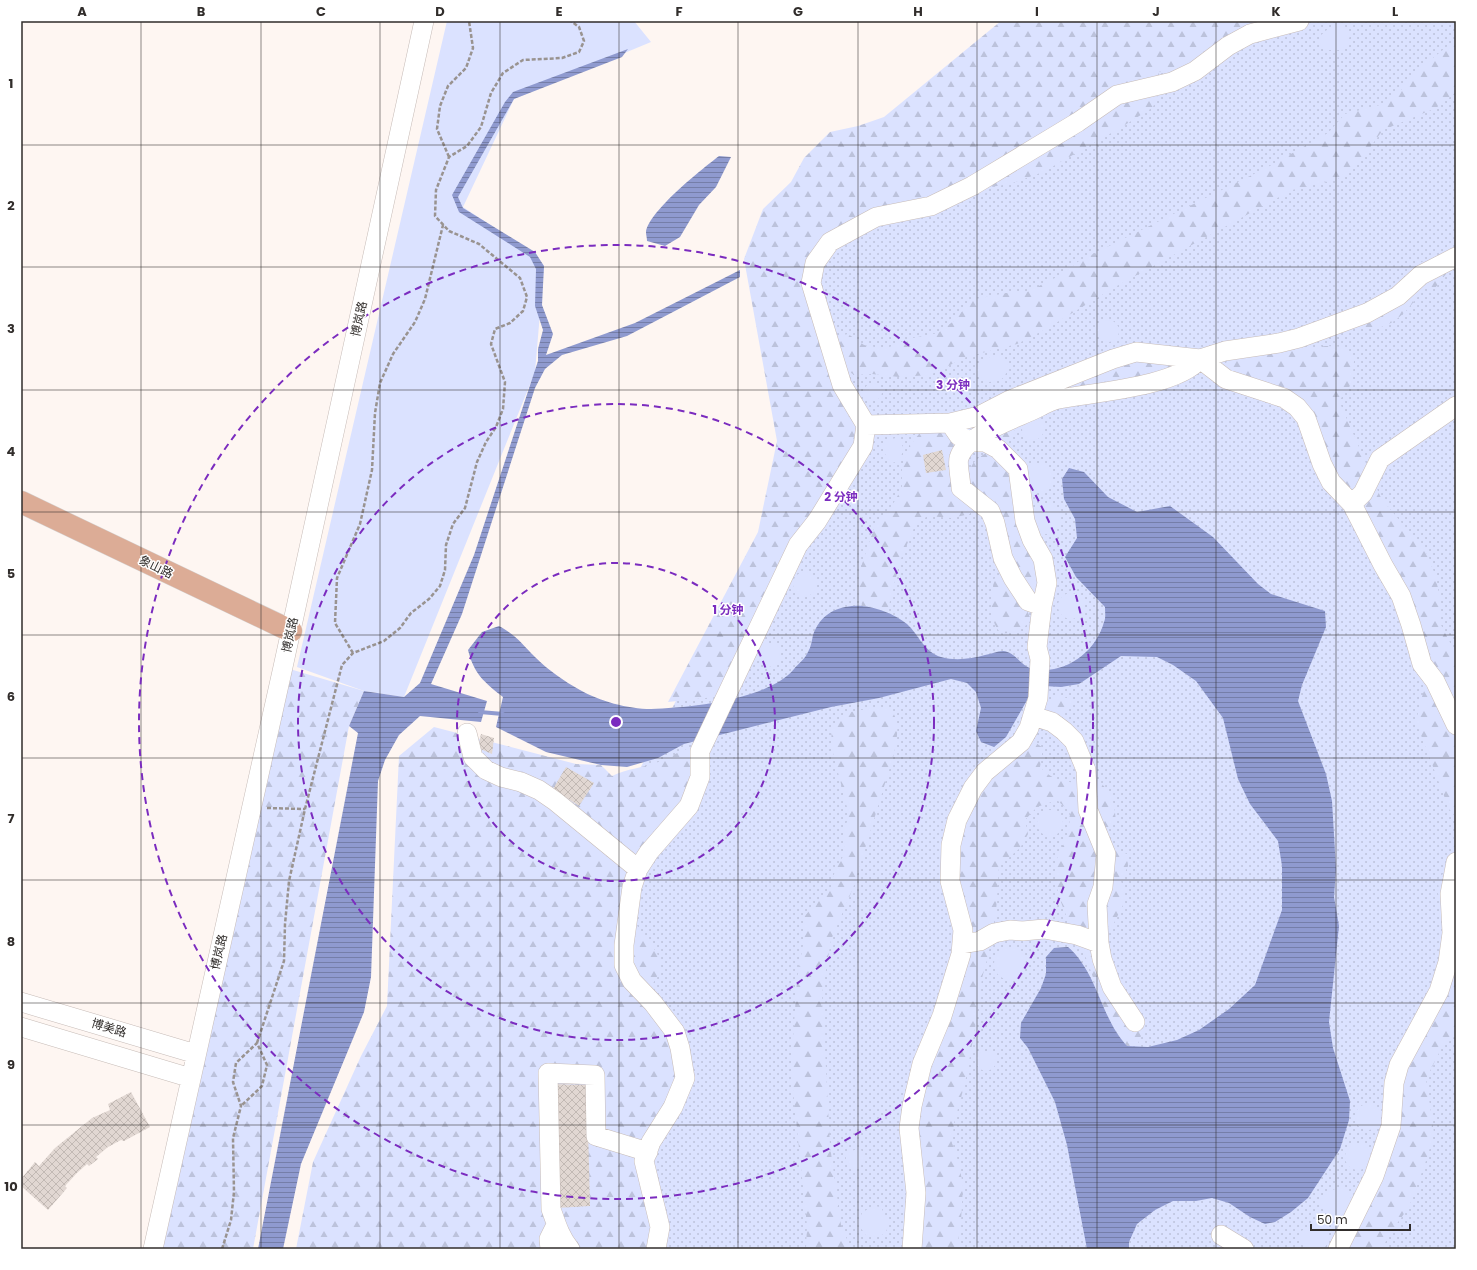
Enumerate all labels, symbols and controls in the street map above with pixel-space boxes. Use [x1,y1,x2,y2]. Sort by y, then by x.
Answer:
text: A [77,2,87,21]
text: B [197,2,206,21]
text: C [316,2,326,21]
text: D [435,2,445,21]
text: E [555,2,563,21]
text: F [675,2,683,21]
text: G [793,2,803,21]
text: H [913,2,923,21]
text: I [1035,2,1039,21]
text: J [1152,2,1160,21]
text: K [1271,2,1281,21]
text: L [1392,2,1398,21]
text: 1 [9,74,13,93]
text: 2 [7,196,15,215]
street label: 博岚路 [346,300,371,338]
text: 3 [7,319,15,338]
text: 3 分钟 [936,376,970,393]
text: 4 [7,442,16,461]
text: 2 分钟 [824,488,858,505]
street label: 象山路 [136,551,176,582]
text: 5 [7,564,15,583]
text: 1 分钟 [712,601,744,618]
street label: 博岚路 [277,616,302,654]
text: 6 [7,687,15,706]
centre of rings [609,715,623,729]
text: 7 [8,809,15,828]
text: 8 [7,932,15,951]
street label: 博岚路 [206,932,231,971]
street label: 博美路 [89,1014,129,1041]
text: 9 [7,1055,15,1074]
text: 10 [4,1177,18,1196]
scale bar [1311,1206,1410,1232]
text: 50 m [1317,1211,1348,1228]

